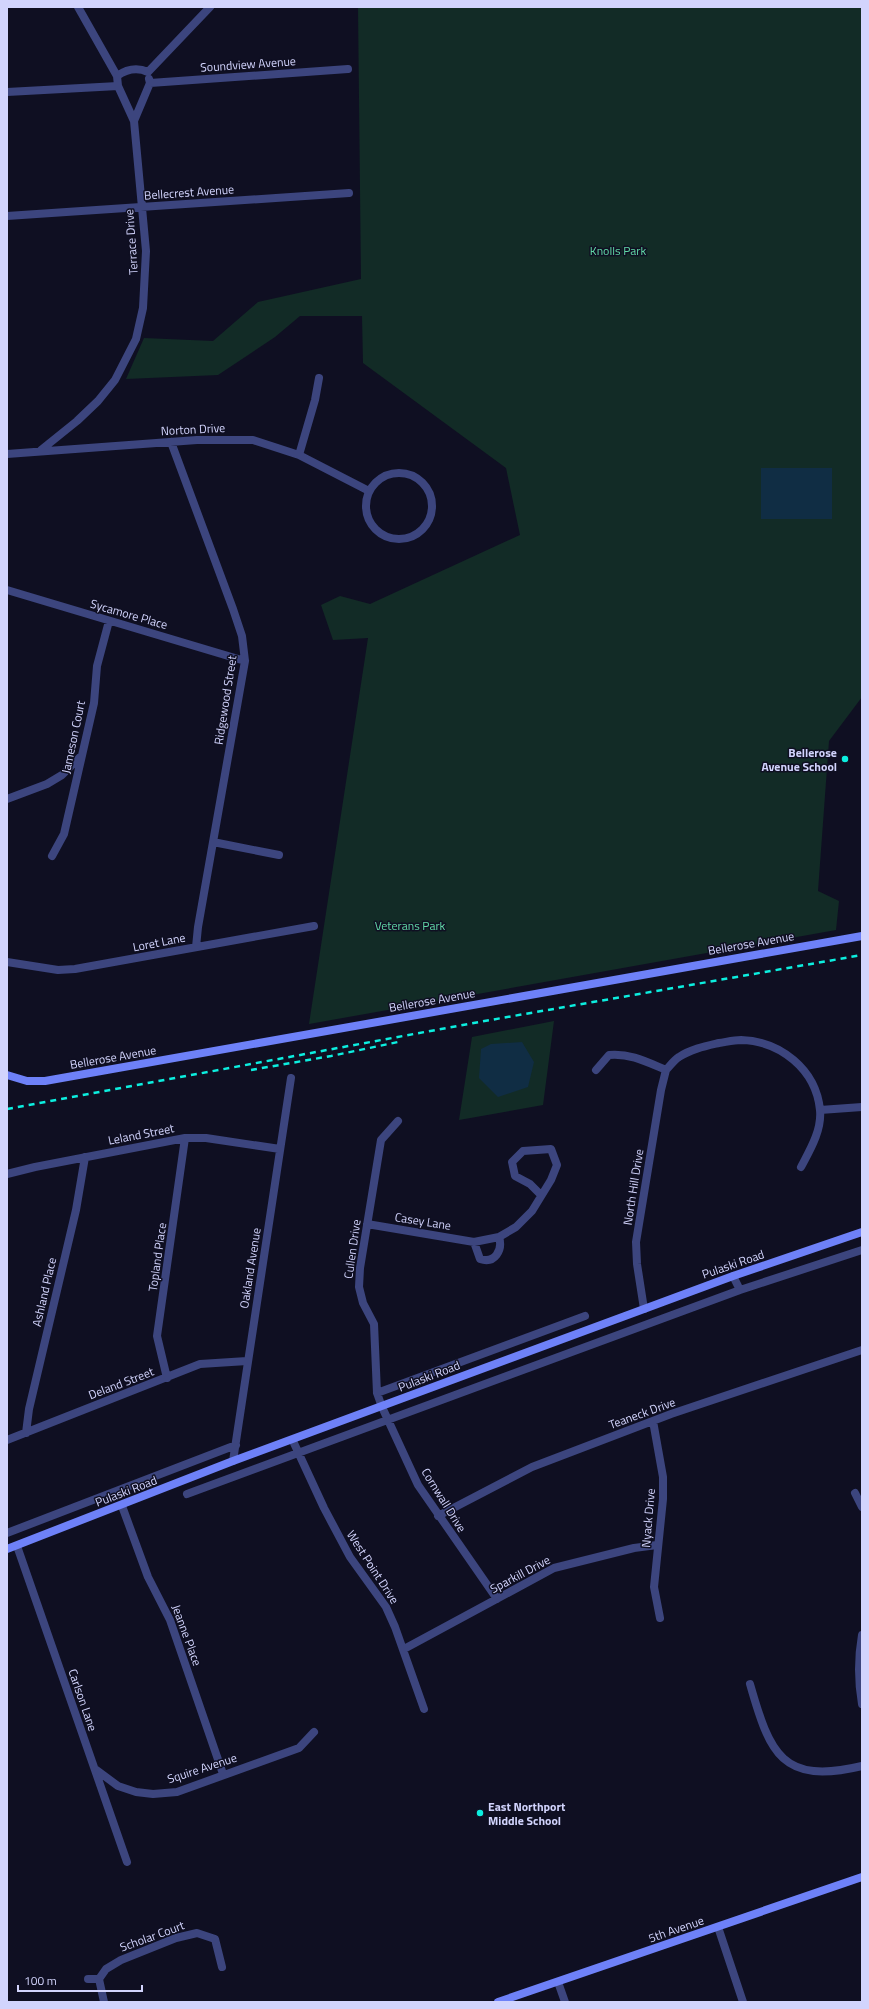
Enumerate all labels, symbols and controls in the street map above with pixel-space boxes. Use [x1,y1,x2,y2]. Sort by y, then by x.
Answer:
street label: Soundview Avenue [200,51,296,77]
street label: Bellecrest Avenue [143,179,235,205]
street label: Terrace Drive [119,209,143,275]
park label: Knolls Park [590,241,646,260]
street label: Norton Drive [160,418,226,440]
street label: Sycamore Place [88,594,170,634]
street label: Ridgewood Street [209,653,242,746]
street label: Jameson Court [56,698,90,775]
place label: Bellerose Avenue School [761,743,837,776]
marker: Bellerose Avenue School [840,754,850,764]
park label: Veterans Park [375,916,446,935]
street label: Bellerose Avenue [706,926,796,960]
street label: Loret Lane [131,928,187,956]
street label: Bellerose Avenue [387,983,477,1017]
street label: Bellerose Avenue [68,1040,158,1074]
street label: Leland Street [106,1118,176,1150]
street label: North Hill Drive [618,1147,648,1227]
street label: Casey Lane [393,1207,453,1235]
street label: Cullen Drive [338,1218,366,1280]
street label: Topland Place [143,1221,171,1293]
street label: Oakland Avenue [234,1226,266,1310]
street label: Pulaski Road [699,1244,767,1284]
street label: Ashland Place [27,1256,61,1328]
street label: Pulaski Road [395,1356,463,1396]
street label: Deland Street [85,1361,157,1404]
street label: Teaneck Drive [606,1392,678,1434]
street label: Cornwall Drive [417,1464,471,1536]
street label: Pulaski Road [92,1471,160,1511]
street label: Nyack Drive [636,1487,660,1549]
street label: West Point Drive [342,1526,404,1608]
street label: Sparkill Drive [486,1550,554,1598]
street label: Jeanne Place [167,1602,207,1668]
street label: Carlson Lane [63,1666,103,1734]
street label: Squire Avenue [165,1748,239,1788]
place label: East Northport Middle School [488,1797,566,1830]
marker: East Northport Middle School [475,1808,485,1818]
street label: 5th Avenue [646,1911,706,1947]
street label: Scholar Court [117,1915,188,1956]
scale bar [18,1967,142,1993]
text: 100 m [24,1971,57,1990]

